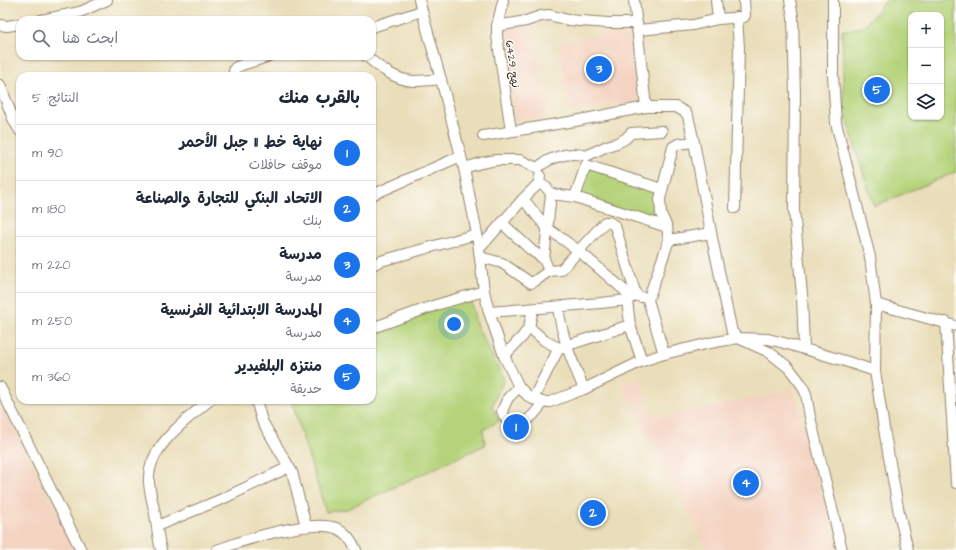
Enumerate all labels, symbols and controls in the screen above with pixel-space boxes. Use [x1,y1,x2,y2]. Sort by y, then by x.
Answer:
map controls [908,12,944,120]
button: + [908,12,944,48]
search box [16,16,376,60]
icon: search [30,27,52,49]
text: ابحث هنا [62,28,118,49]
street label: نهج 6429 [502,39,523,89]
button: − [908,48,944,84]
pin: 3 [586,54,612,84]
pin: 5 [864,75,890,105]
button: layers [908,84,944,120]
text: بالقرب منك [279,86,360,110]
text: النتائج: 5 [32,89,79,107]
text: نهاية خط 11 جبل الأحمر [180,132,322,153]
text: 90 m [32,144,63,162]
text: 1 [346,144,348,162]
text: موقف حافلات [249,156,322,174]
text: الاتحاد البنكي للتجارة والصناعة [136,188,322,209]
text: 180 m [32,200,66,218]
text: 2 [343,200,351,218]
text: بنك [303,212,322,230]
text: مدرسة [279,244,322,265]
text: 220 m [32,256,70,274]
text: 3 [344,256,350,274]
text: مدرسة [286,268,322,286]
text: المدرسة الابتدائية الفرنسية [161,300,322,321]
text: 250 m [32,312,72,330]
text: 4 [343,312,351,330]
your location [444,314,464,334]
text: مدرسة [286,324,322,342]
text: منتزه البلفيدير [236,356,322,377]
text: 360 m [32,368,70,386]
text: 5 [342,368,352,386]
text: حديقة [290,380,322,398]
pin: 1 [503,412,529,442]
pin: 4 [733,468,759,498]
pin: 2 [580,498,606,528]

